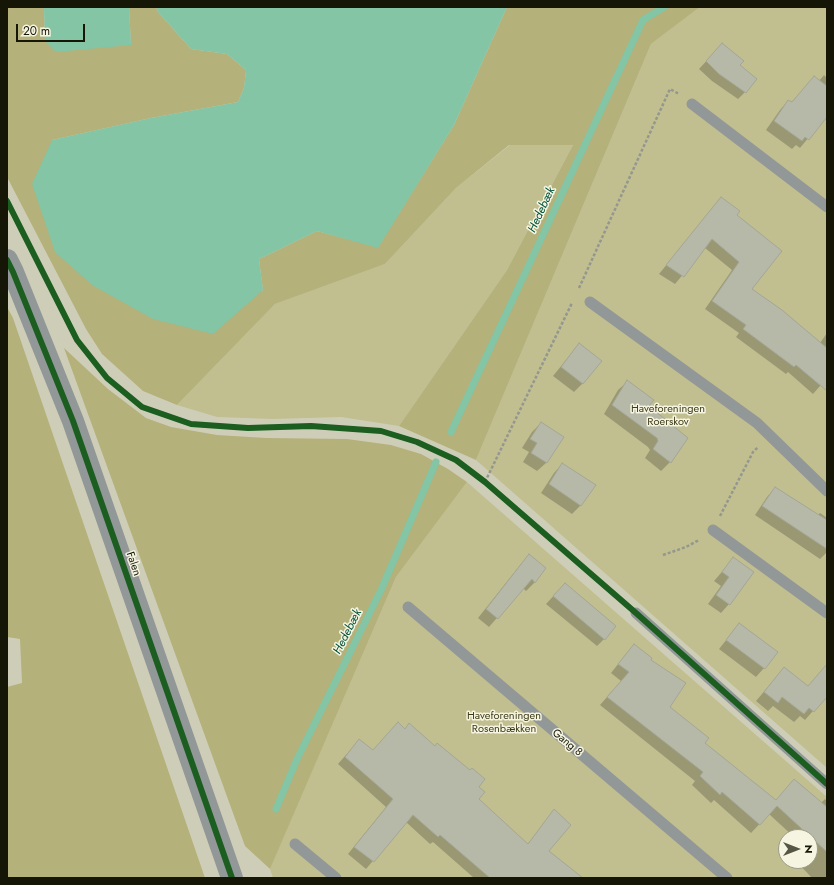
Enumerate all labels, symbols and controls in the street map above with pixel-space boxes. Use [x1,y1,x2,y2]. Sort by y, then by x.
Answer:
scale bar [18,16,87,42]
text: 20 m [23,22,50,40]
water label: Hedebæk [525,185,559,235]
park label: Haveforeningen Roerskov [631,402,705,428]
street label: Falen [123,550,143,578]
water label: Hedebæk [331,607,365,657]
park label: Haveforeningen Rosenbækken [467,709,541,735]
street label: Gang 8 [549,727,585,759]
north arrow [778,829,818,869]
text: N [801,845,817,853]

